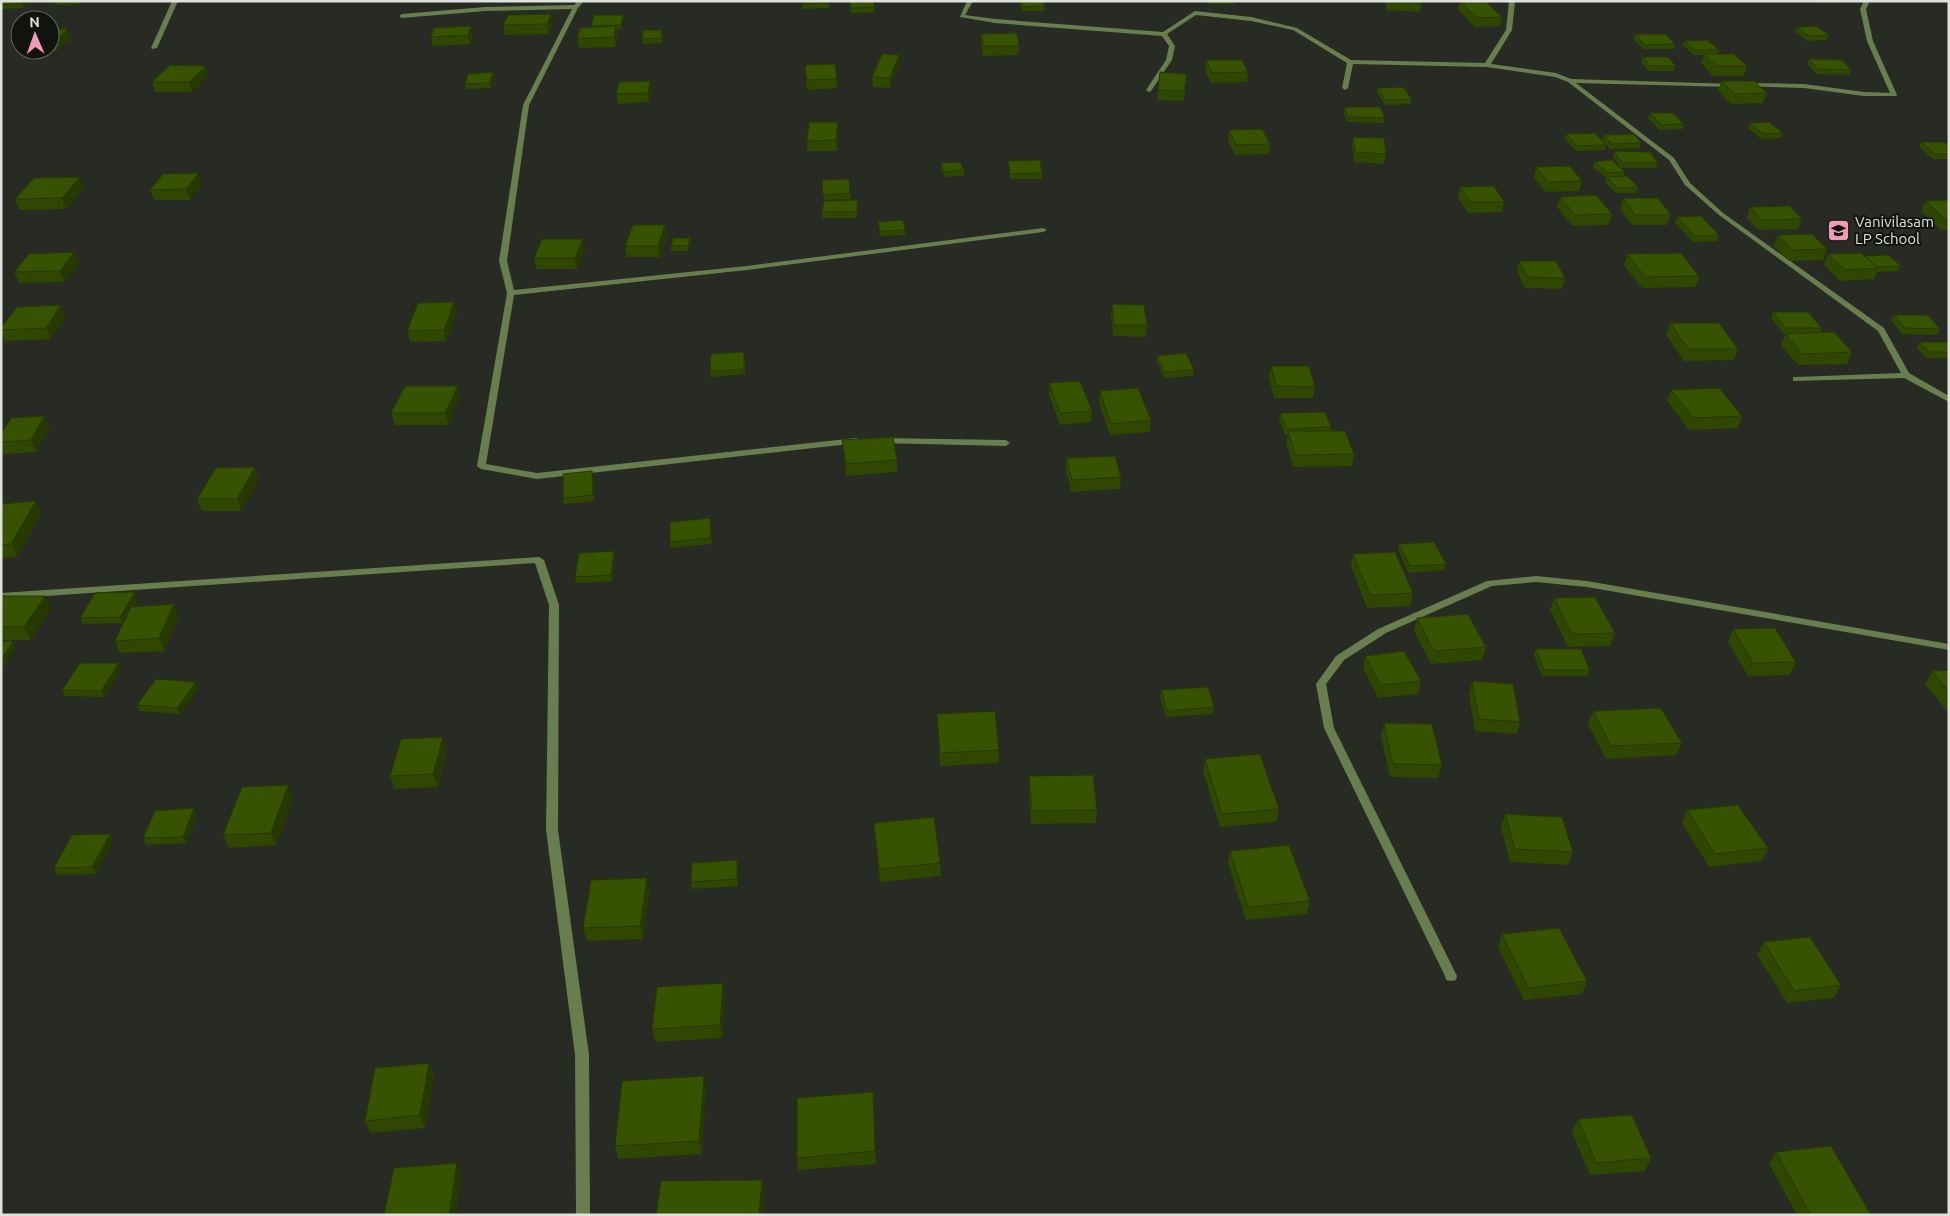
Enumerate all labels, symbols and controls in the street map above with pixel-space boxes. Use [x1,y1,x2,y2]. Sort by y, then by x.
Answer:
north arrow [10,10,60,60]
text: N [29,14,40,30]
place label: Vanivilasam LP School [1855,213,1934,247]
school or university icon: Vanivilasam LP School [1827,219,1851,243]

